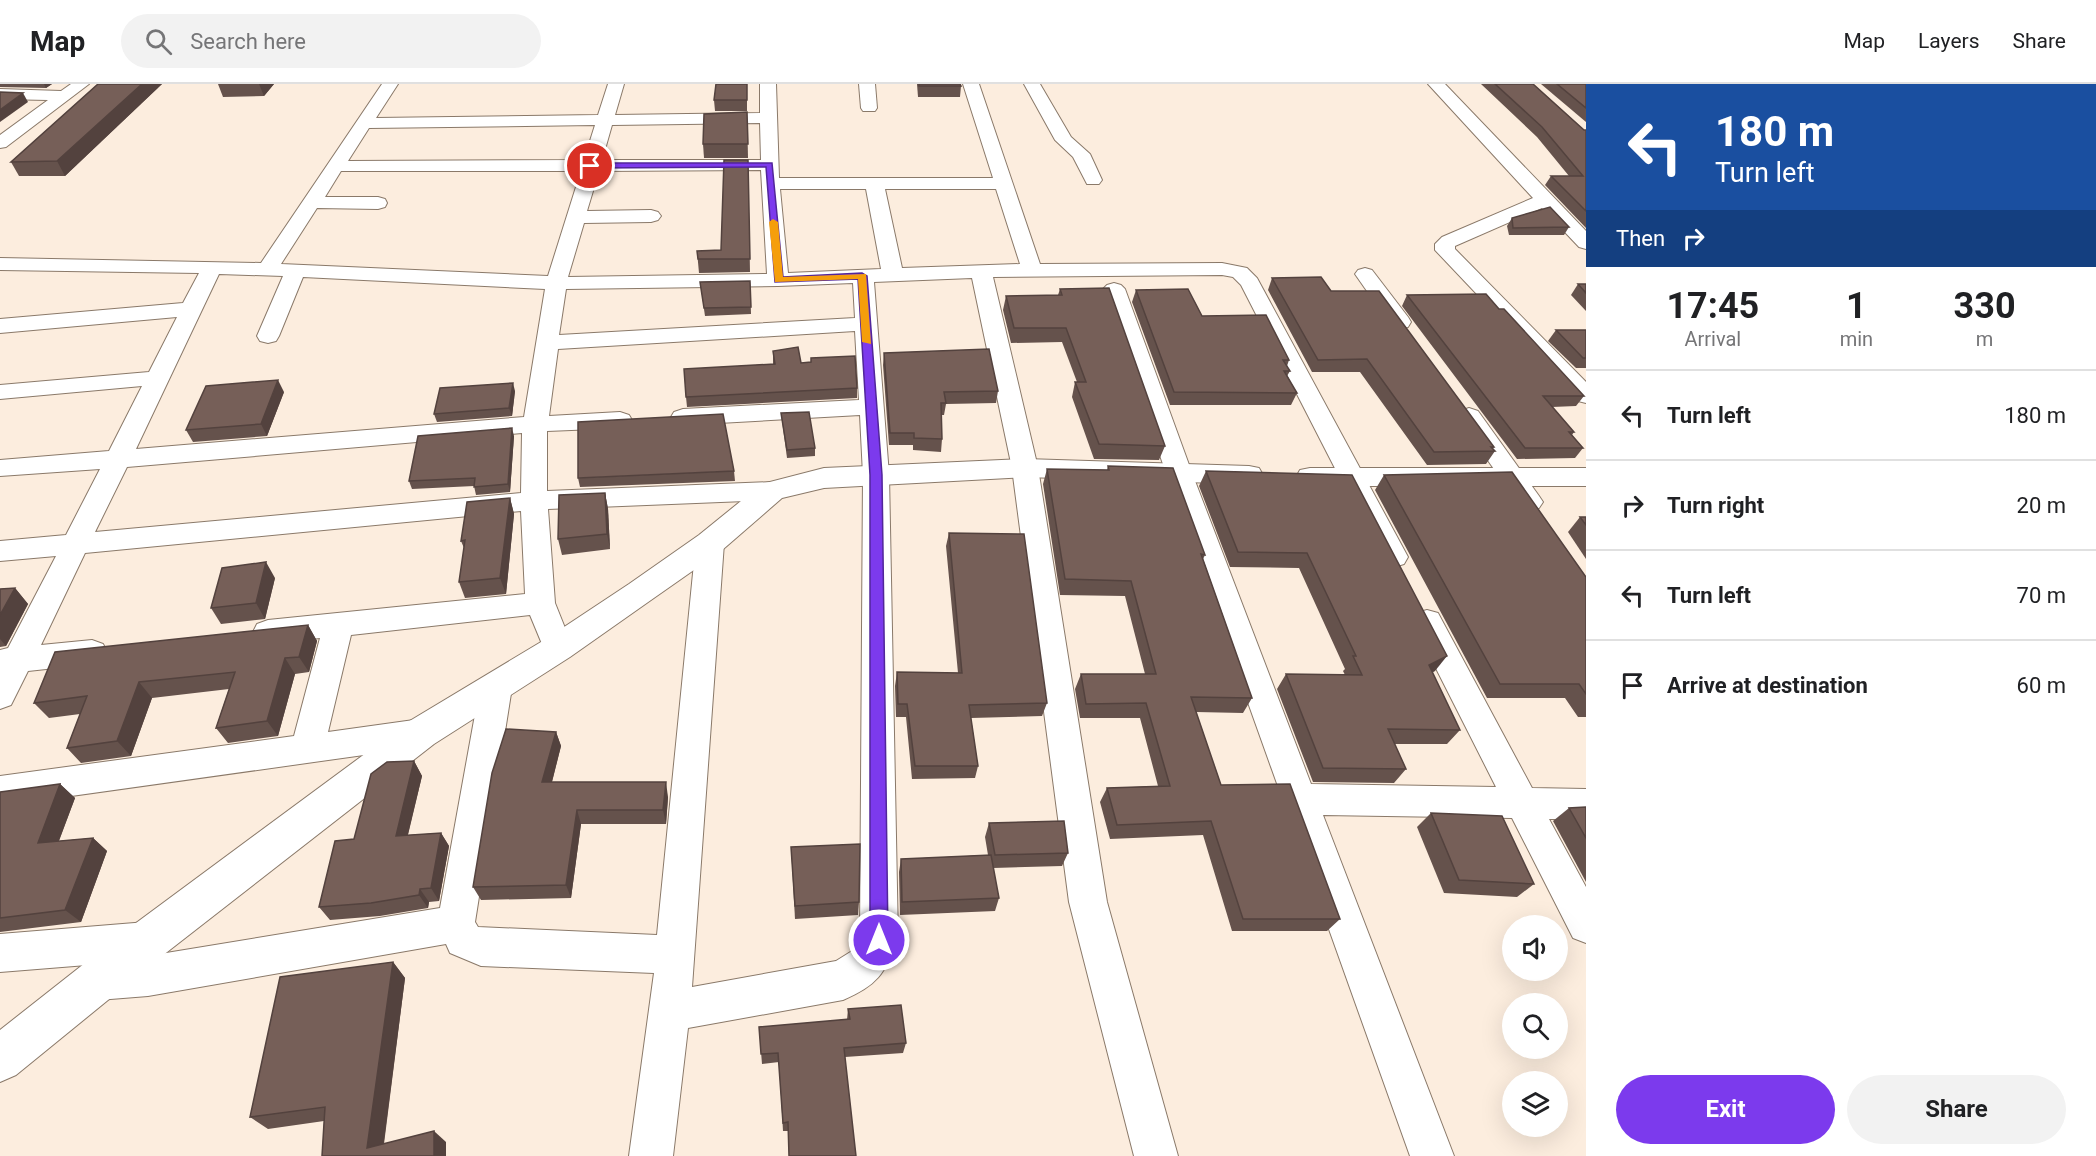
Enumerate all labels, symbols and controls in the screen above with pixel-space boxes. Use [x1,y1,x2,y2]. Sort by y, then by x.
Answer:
search box [121,14,541,68]
text: Map [30,25,85,58]
icon: search [142,25,175,58]
text: Search here [190,29,306,54]
text: Map [1843,29,1885,53]
text: Layers [1918,29,1979,53]
text: Share [2012,29,2066,53]
text: 180 m [1715,107,1834,156]
icon: left [1616,108,1694,186]
pin [564,140,615,191]
icon: arrive [573,149,606,182]
text: Turn left [1715,157,1815,189]
icon: right [1677,222,1710,255]
text: Then [1616,226,1665,251]
text: 17:45 [1666,285,1759,327]
text: 1 [1846,285,1867,327]
text: 330 [1954,285,2016,327]
text: Arrival [1684,327,1741,351]
text: min [1840,327,1873,351]
text: m [1976,327,1993,351]
icon: left [1616,399,1649,432]
text: Turn left [1667,403,1751,428]
text: 180 m [2004,403,2066,428]
icon: right [1616,489,1649,522]
text: Turn right [1667,493,1764,518]
text: 20 m [2017,493,2066,518]
icon: left [1616,579,1649,612]
text: Turn left [1667,583,1751,608]
text: 70 m [2017,583,2066,608]
icon: arrive [1616,669,1649,702]
text: Arrive at destination [1667,673,1868,698]
text: 60 m [2017,673,2066,698]
position arrow [847,908,911,972]
map controls [1502,915,1568,1137]
button: sound [1502,915,1568,981]
button: search [1502,993,1568,1059]
button: layers [1502,1071,1568,1137]
button: Exit [1616,1075,1835,1144]
button: Share [1847,1075,2066,1144]

